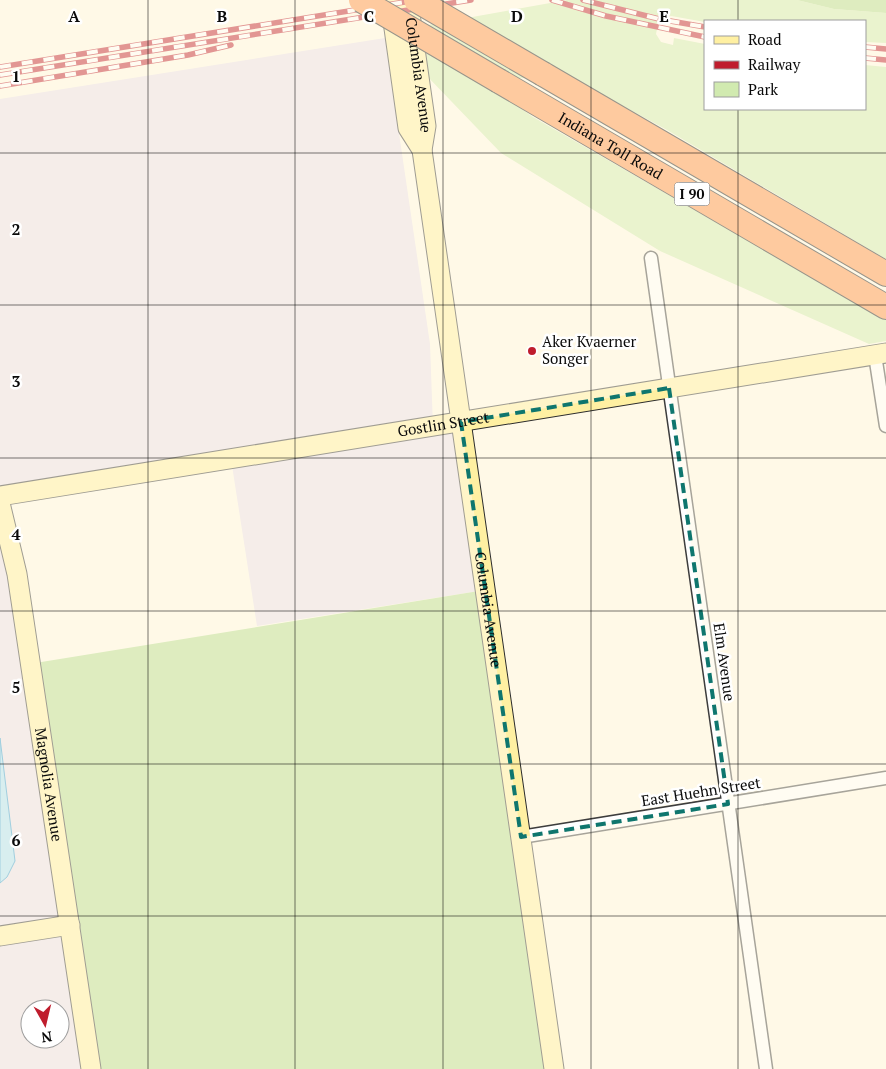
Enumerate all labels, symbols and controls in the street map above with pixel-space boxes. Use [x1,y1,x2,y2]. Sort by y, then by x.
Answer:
text: A [68,5,80,27]
text: B [217,5,227,27]
text: C [364,5,374,27]
text: D [511,5,523,27]
text: E [659,5,669,27]
street label: Columbia Avenue [402,16,437,135]
legend [704,20,866,110]
text: Road [748,29,781,49]
text: Railway [748,54,801,74]
text: 1 [11,65,21,87]
text: Park [748,79,778,99]
street label: Indiana Toll Road [555,107,667,183]
road number: I 90 [674,182,710,205]
text: 2 [11,218,21,240]
place label: Aker Kvaerner Songer [542,331,637,368]
marker: Aker Kvaerner Songer [526,345,538,357]
text: 3 [11,370,21,392]
street label: Gostlin Street [396,406,491,441]
text: 4 [11,523,21,545]
street label: Columbia Avenue [471,550,507,669]
street label: Elm Avenue [710,622,740,702]
text: 5 [11,676,21,698]
street label: Magnolia Avenue [31,726,68,843]
street label: East Huehn Street [640,772,762,810]
text: 6 [11,829,21,851]
north arrow [20,999,70,1049]
text: N [40,1027,53,1048]

